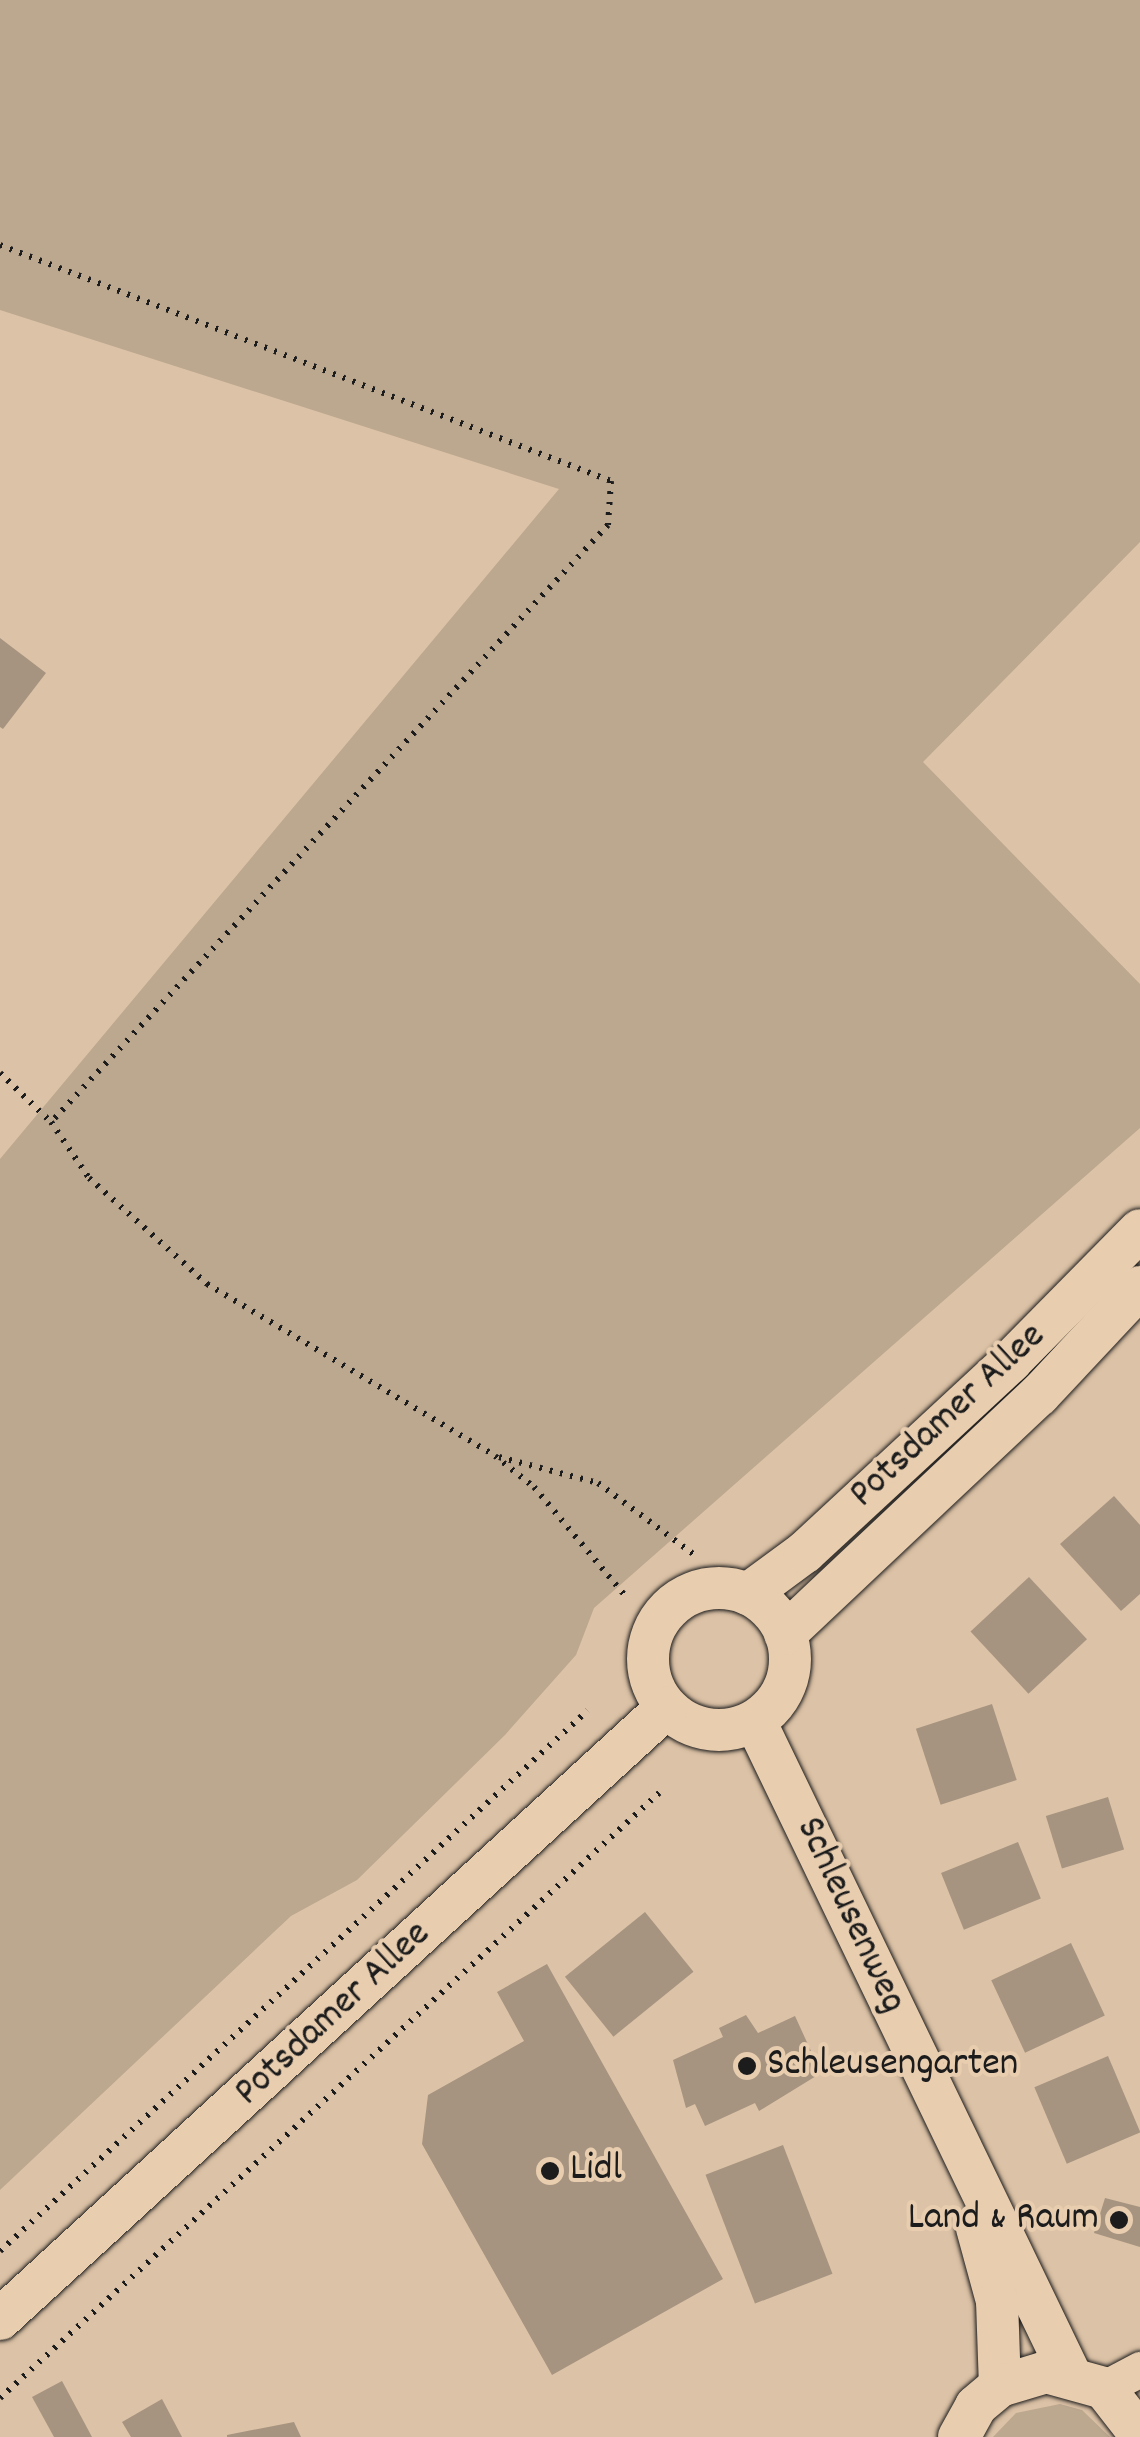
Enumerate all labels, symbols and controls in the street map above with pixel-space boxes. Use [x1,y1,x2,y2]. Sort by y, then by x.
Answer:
street label: Potsdamer Allee [841,1314,1057,1520]
street label: Schleusenweg [783,1811,915,2021]
street label: Potsdamer Allee [226,1912,442,2118]
place label: Schleusengarten [767,2042,1018,2090]
marker: Schleusengarten [736,2055,758,2077]
place label: Lidl [570,2147,622,2195]
marker: Lidl [539,2160,561,2182]
place label: Land & Raum [908,2196,1099,2244]
marker: Land & Raum [1108,2209,1130,2231]

